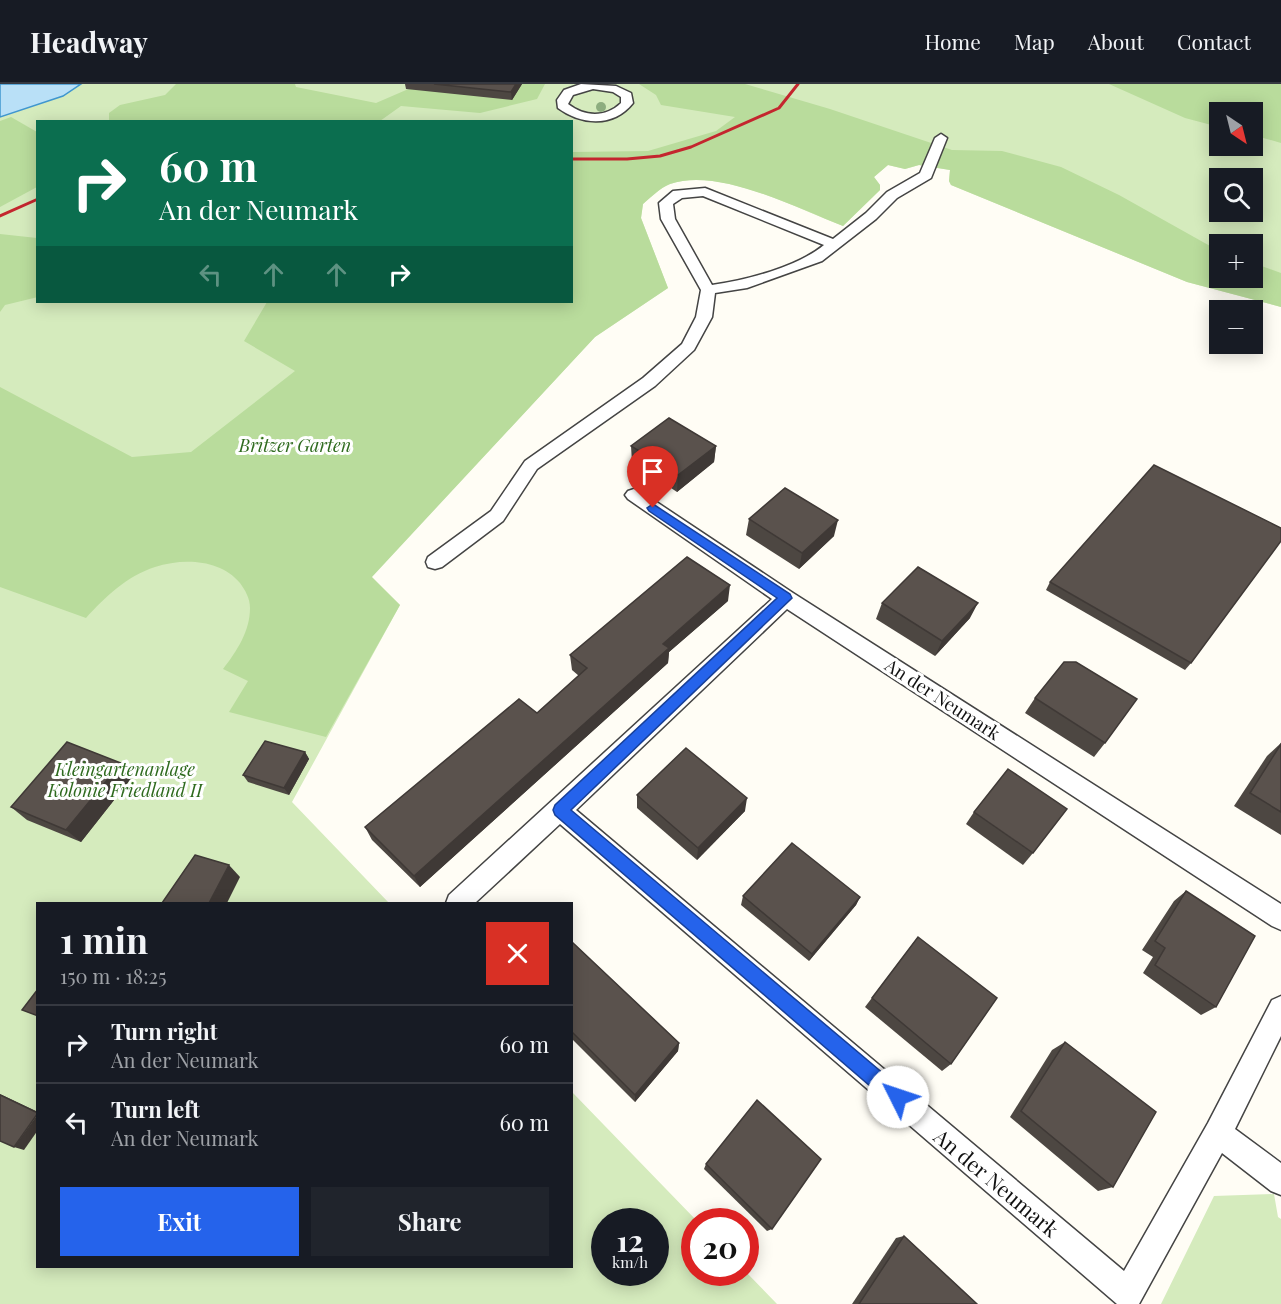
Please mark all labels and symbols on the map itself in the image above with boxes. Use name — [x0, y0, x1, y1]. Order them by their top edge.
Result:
north arrow — [1209, 102, 1263, 156]
park label: Britzer Garten — [238, 433, 351, 457]
pin — [627, 446, 678, 508]
street label: An der Neumark — [880, 652, 1005, 745]
park label: Kleingartenanlage Kolonie Friedland II — [47, 757, 204, 802]
position arrow — [866, 1065, 930, 1129]
street label: An der Neumark — [928, 1121, 1066, 1243]
speed limit sign: 20 — [681, 1208, 759, 1286]

